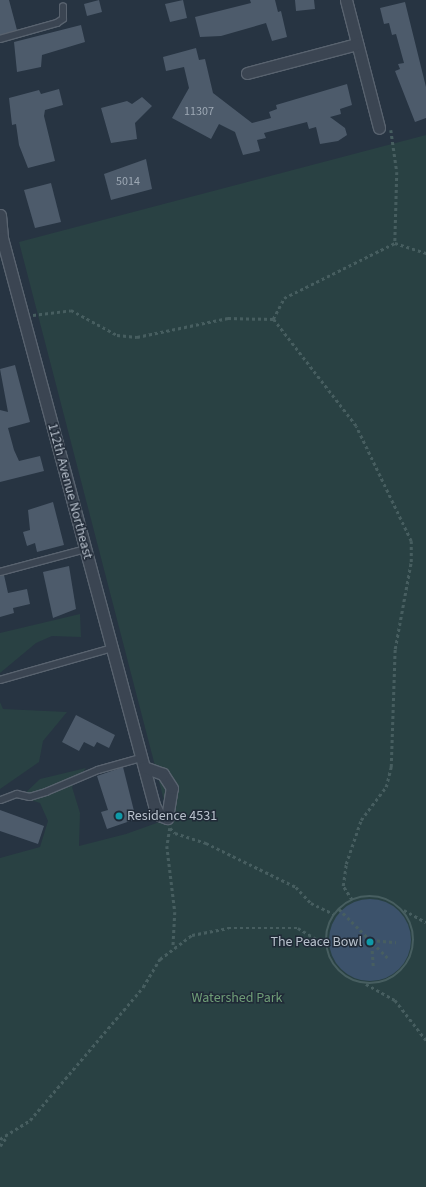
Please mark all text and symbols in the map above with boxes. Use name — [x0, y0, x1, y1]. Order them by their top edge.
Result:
house number: 11307 — [184, 105, 214, 119]
house number: 5014 — [116, 175, 140, 189]
street label: 112th Avenue Northeast — [44, 421, 96, 561]
place label: Residence 4531 — [127, 808, 217, 824]
marker: Residence 4531 — [114, 811, 124, 821]
place label: The Peace Bowl — [271, 934, 362, 950]
marker: The Peace Bowl — [365, 937, 375, 947]
park label: Watershed Park — [191, 990, 283, 1006]

